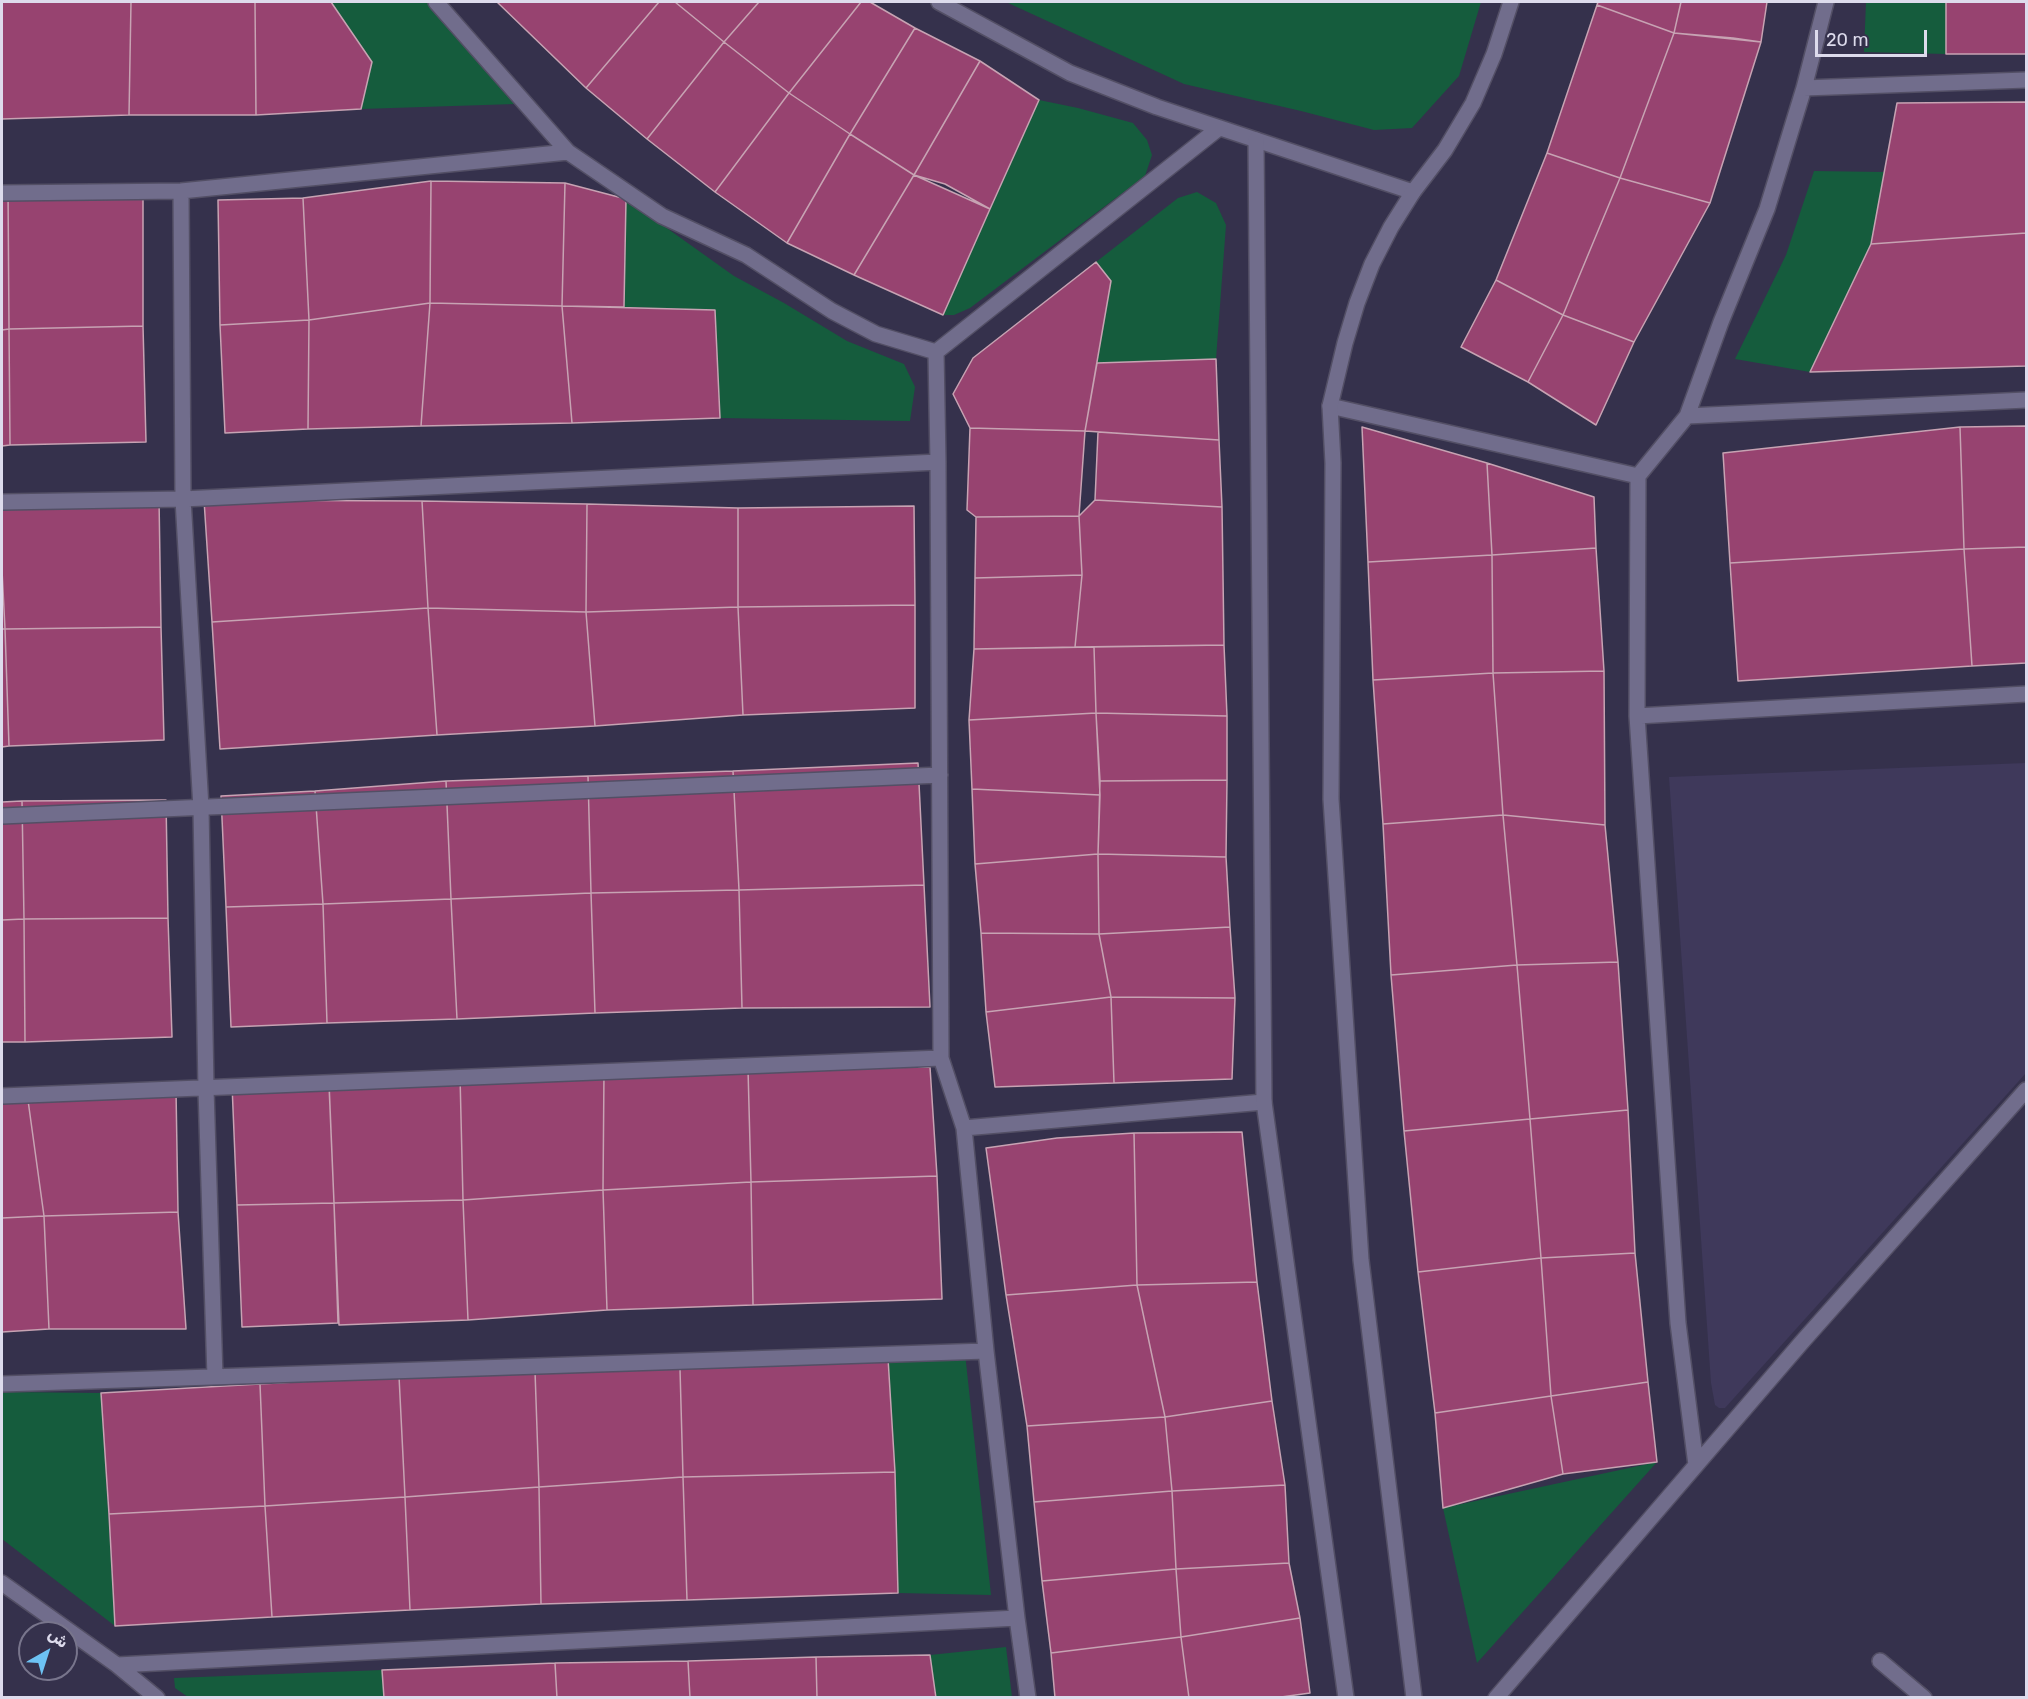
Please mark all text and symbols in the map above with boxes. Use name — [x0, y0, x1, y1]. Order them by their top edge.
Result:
scale bar — [1818, 18, 1930, 56]
text: 20 m — [1826, 29, 1868, 51]
north arrow — [18, 1621, 78, 1681]
text: ش — [45, 1624, 72, 1652]

